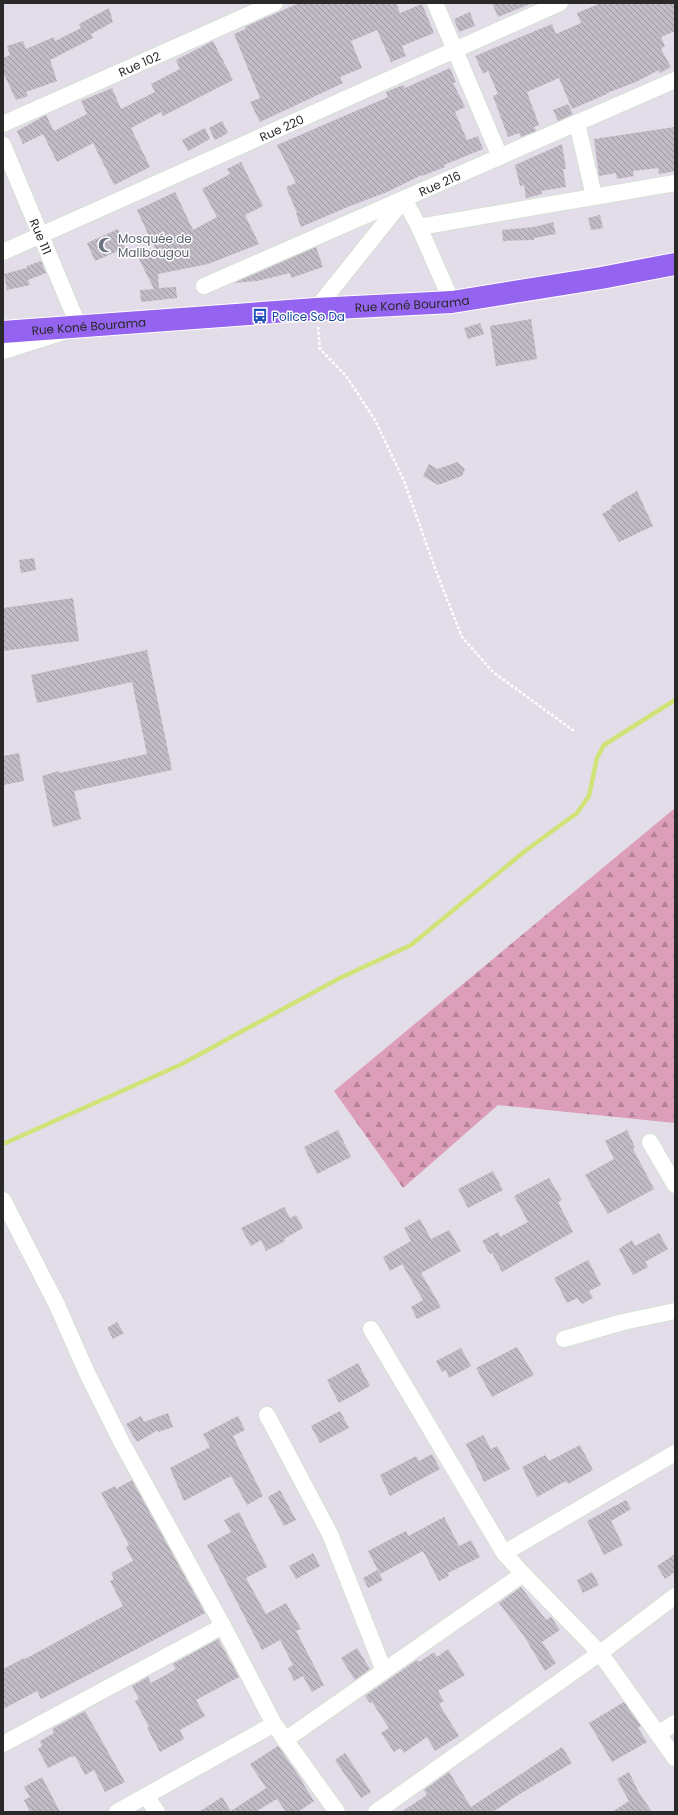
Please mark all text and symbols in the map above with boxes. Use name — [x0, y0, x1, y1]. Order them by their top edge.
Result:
street label: Rue 102 — [116, 47, 163, 80]
street label: Rue 220 — [257, 110, 306, 145]
street label: Rue 216 — [416, 166, 463, 200]
street label: Rue 111 — [26, 216, 56, 257]
place label: Mosquée de Malibougou — [118, 230, 192, 261]
mosque icon: Mosquée de Malibougou — [97, 236, 115, 254]
street label: Rue Koné Bourama — [354, 291, 470, 315]
bus stop icon: Police So Da — [251, 307, 269, 325]
place label: Police So Da — [272, 308, 345, 325]
street label: Rue Koné Bourama — [31, 313, 147, 338]

